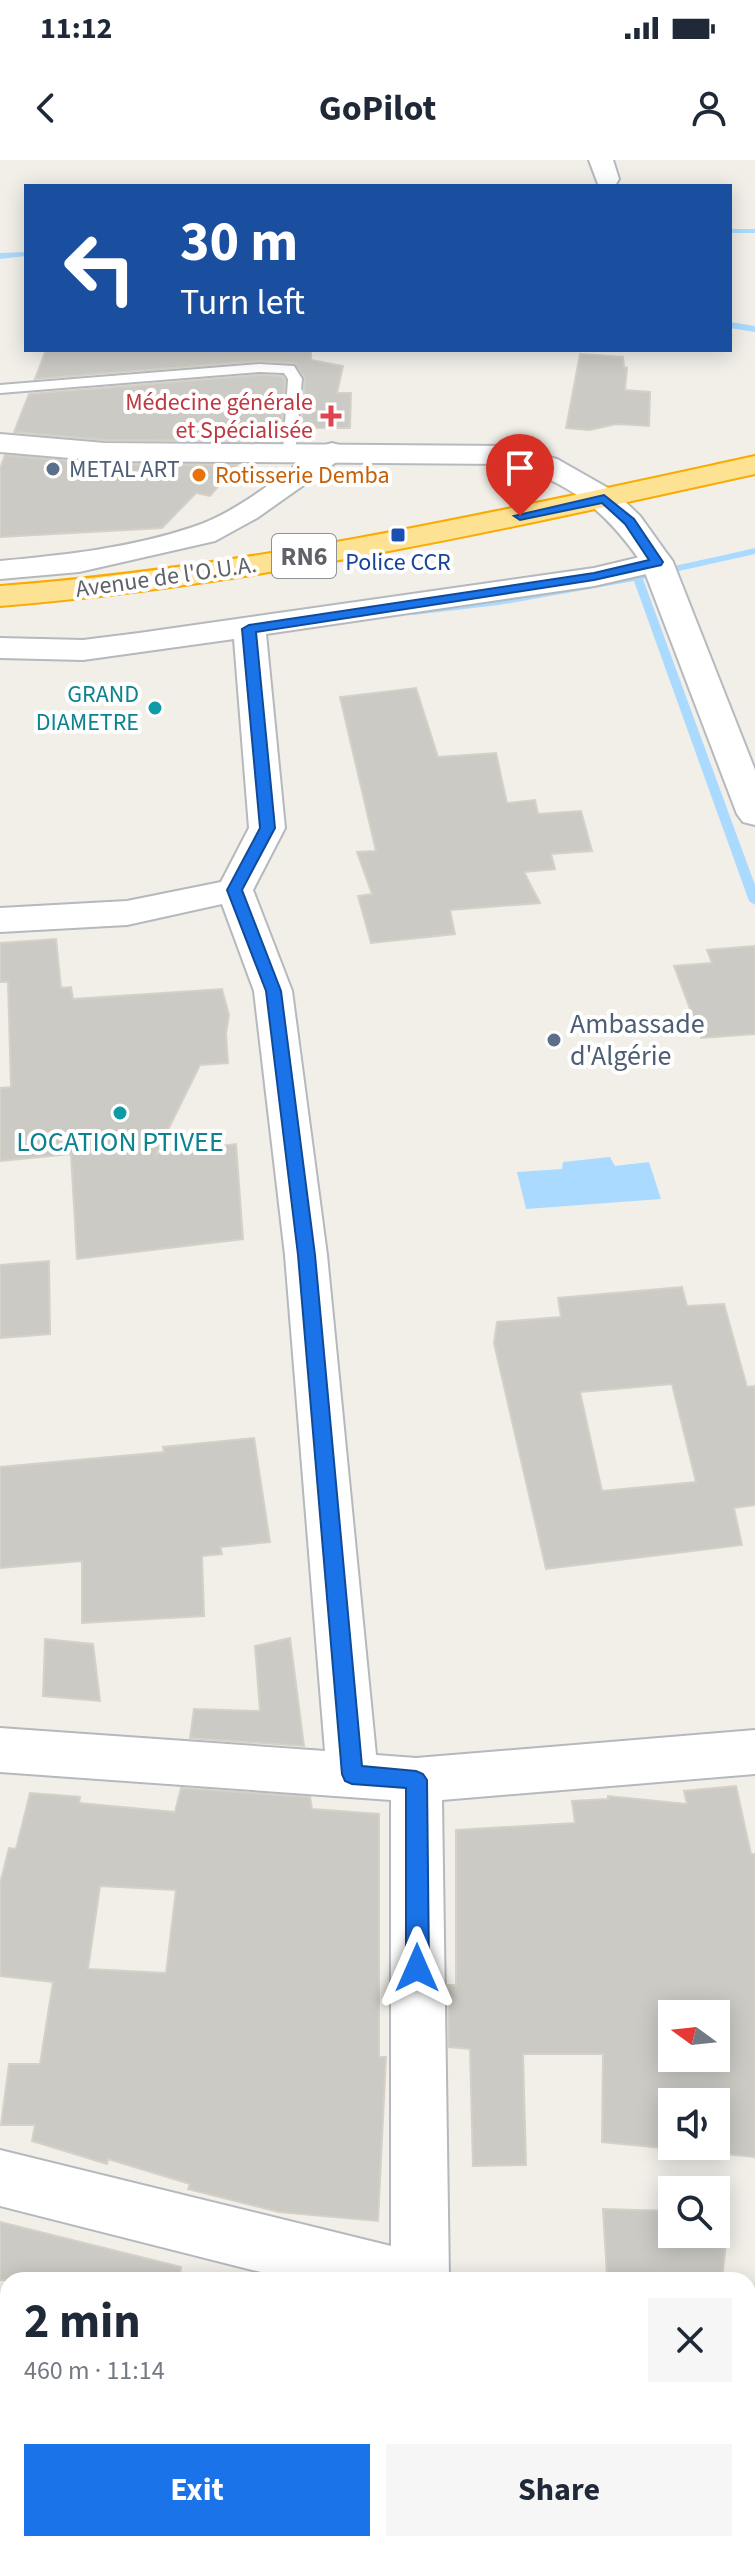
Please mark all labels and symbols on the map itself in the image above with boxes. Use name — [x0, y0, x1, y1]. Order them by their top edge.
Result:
place label: Médecine générale et Spécialisée — [125, 385, 313, 448]
marker: Médecine générale et Spécialisée — [320, 405, 342, 427]
pin — [486, 434, 554, 516]
place label: METAL ART — [69, 452, 180, 487]
place label: Rotisserie Demba — [215, 458, 390, 493]
marker: METAL ART — [44, 460, 62, 478]
marker: Rotisserie Demba — [190, 466, 208, 484]
marker: Police CCR — [389, 526, 407, 544]
road number: RN6 — [272, 534, 336, 578]
place label: Police CCR — [345, 545, 451, 580]
street label: Avenue de l'O.U.A. — [73, 547, 259, 607]
place label: GRAND DIAMETRE — [36, 677, 139, 740]
marker: GRAND DIAMETRE — [146, 699, 164, 717]
place label: Ambassade d'Algérie — [570, 1004, 705, 1076]
marker: Ambassade d'Algérie — [545, 1031, 563, 1049]
marker: LOCATION PTIVEE — [111, 1104, 129, 1122]
place label: LOCATION PTIVEE — [16, 1122, 224, 1162]
position arrow — [375, 1926, 459, 2010]
north arrow — [658, 2000, 730, 2072]

